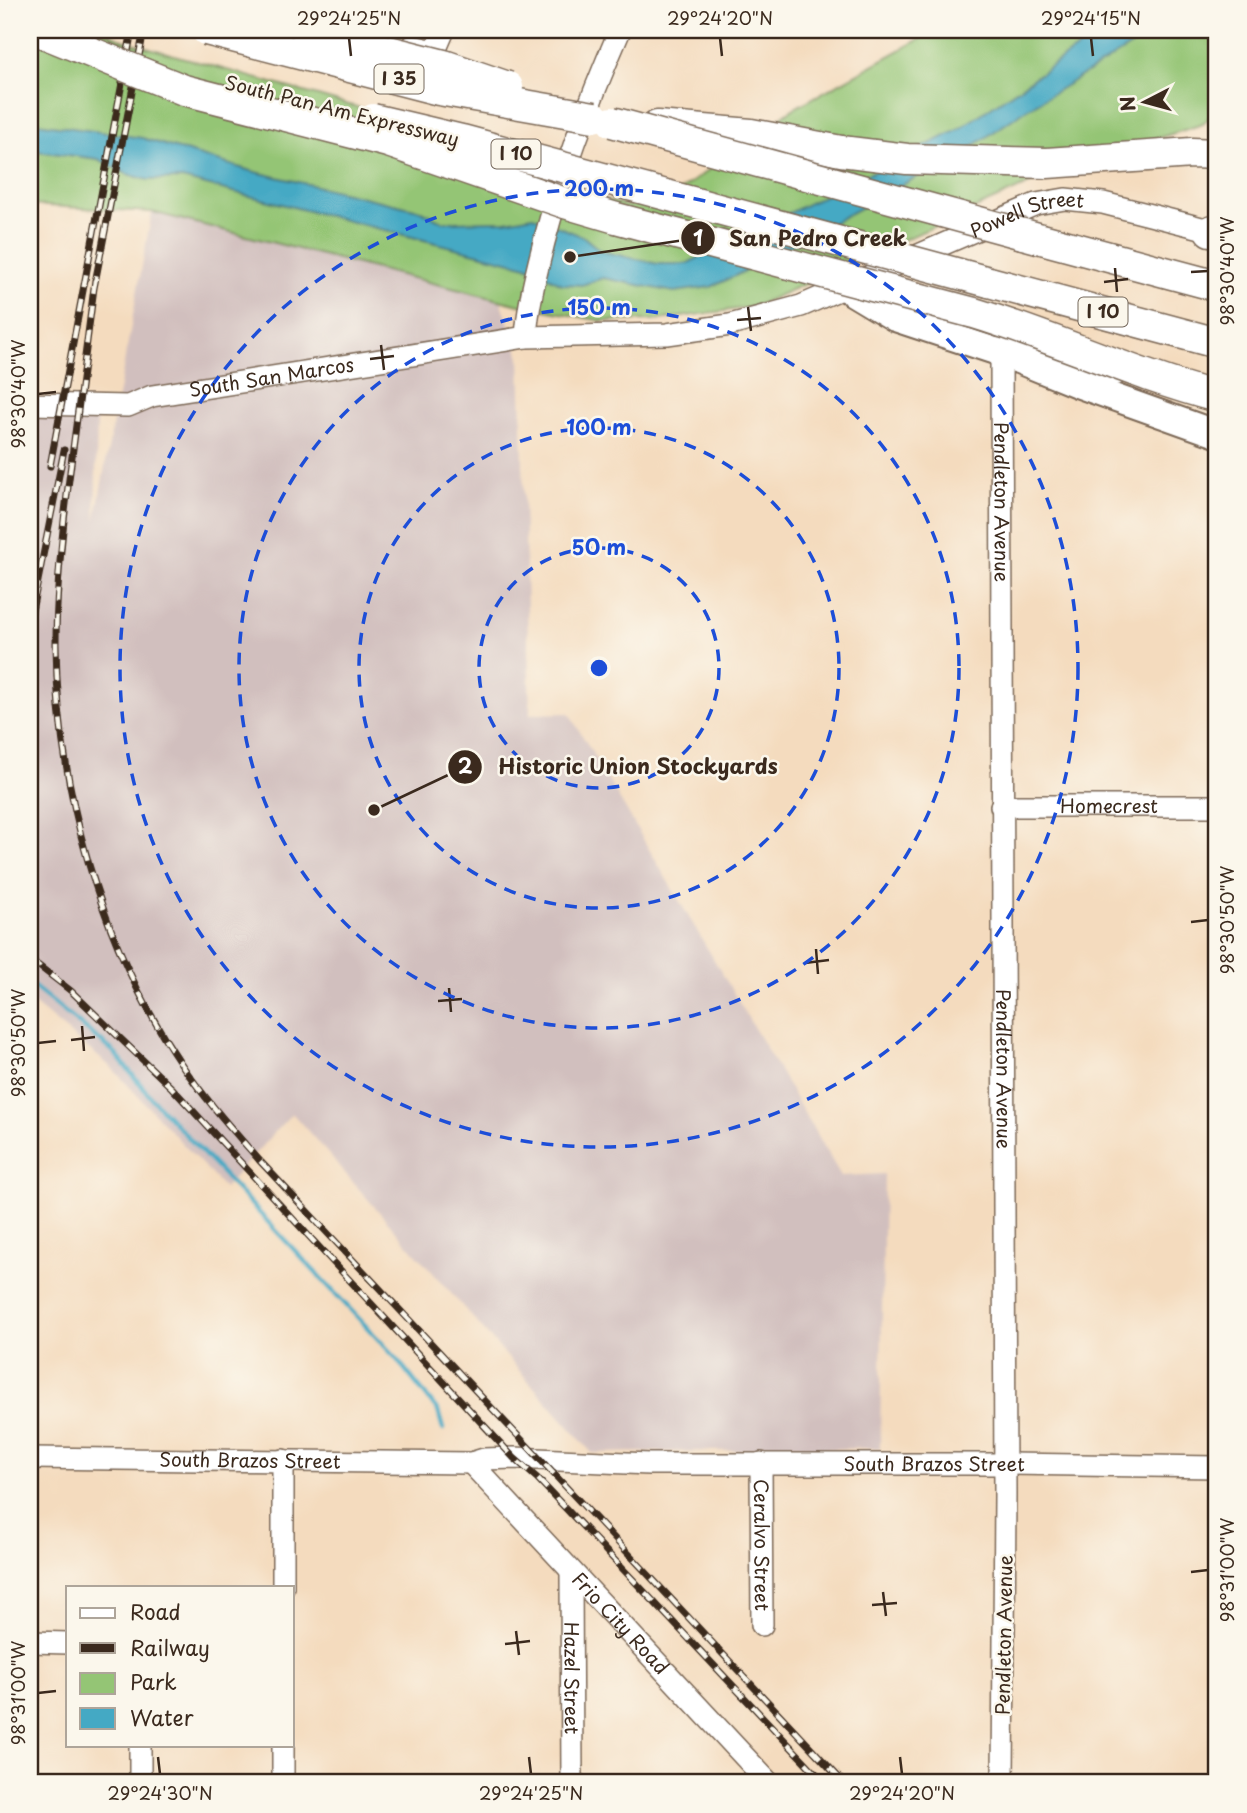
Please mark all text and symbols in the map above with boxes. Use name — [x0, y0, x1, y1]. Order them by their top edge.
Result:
text: 29°24'25"N — [297, 4, 401, 31]
text: 29°24'20"N — [667, 4, 773, 31]
text: 29°24'15"N — [1041, 4, 1141, 31]
road number: I 35 — [374, 64, 424, 94]
north arrow — [1110, 66, 1180, 136]
street label: South Pan Am Expressway — [222, 67, 462, 153]
text: N — [1112, 95, 1142, 113]
road number: I 10 — [491, 140, 540, 168]
text: 200 m — [564, 171, 634, 203]
street label: Powell Street — [965, 184, 1086, 244]
text: 98°30'40"W — [1213, 216, 1240, 325]
callout: San Pedro Creek — [680, 217, 921, 259]
text: 1 — [693, 221, 703, 253]
text: San Pedro Creek — [729, 221, 907, 253]
text: 150 m — [567, 290, 631, 322]
road number: I 10 — [1078, 298, 1128, 326]
text: 98°30'40"W — [4, 339, 31, 448]
street label: South San Marcos — [187, 349, 356, 403]
text: 100 m — [566, 410, 632, 442]
street label: Pendleton Avenue — [988, 422, 1017, 582]
text: 50 m — [572, 530, 626, 562]
centre of rings — [587, 656, 611, 680]
callout: Historic Union Stockyards — [448, 746, 792, 788]
text: 2 — [458, 749, 473, 781]
text: Historic Union Stockyards — [498, 749, 778, 781]
street label: Homecrest — [1060, 791, 1158, 819]
text: 98°30'50"W — [1213, 865, 1240, 974]
text: 98°30'50"W — [4, 988, 31, 1097]
street label: Pendleton Avenue — [990, 989, 1019, 1149]
street label: South Brazos Street — [159, 1444, 341, 1475]
street label: South Brazos Street — [844, 1449, 1025, 1477]
street label: Ceralvo Street — [748, 1479, 777, 1611]
text: 98°31'00"W — [1213, 1517, 1240, 1622]
street label: Pendleton Avenue — [988, 1555, 1018, 1715]
street label: Frio City Road — [566, 1565, 676, 1680]
legend — [66, 1586, 294, 1746]
text: Road — [130, 1595, 181, 1627]
street label: Hazel Street — [558, 1622, 587, 1735]
text: Railway — [130, 1631, 210, 1663]
text: 98°31'00"W — [4, 1640, 31, 1745]
text: Park — [130, 1665, 177, 1697]
text: Water — [130, 1701, 194, 1733]
text: 29°24'30"N — [107, 1779, 213, 1806]
text: 29°24'25"N — [479, 1779, 583, 1806]
text: 29°24'20"N — [849, 1779, 955, 1806]

